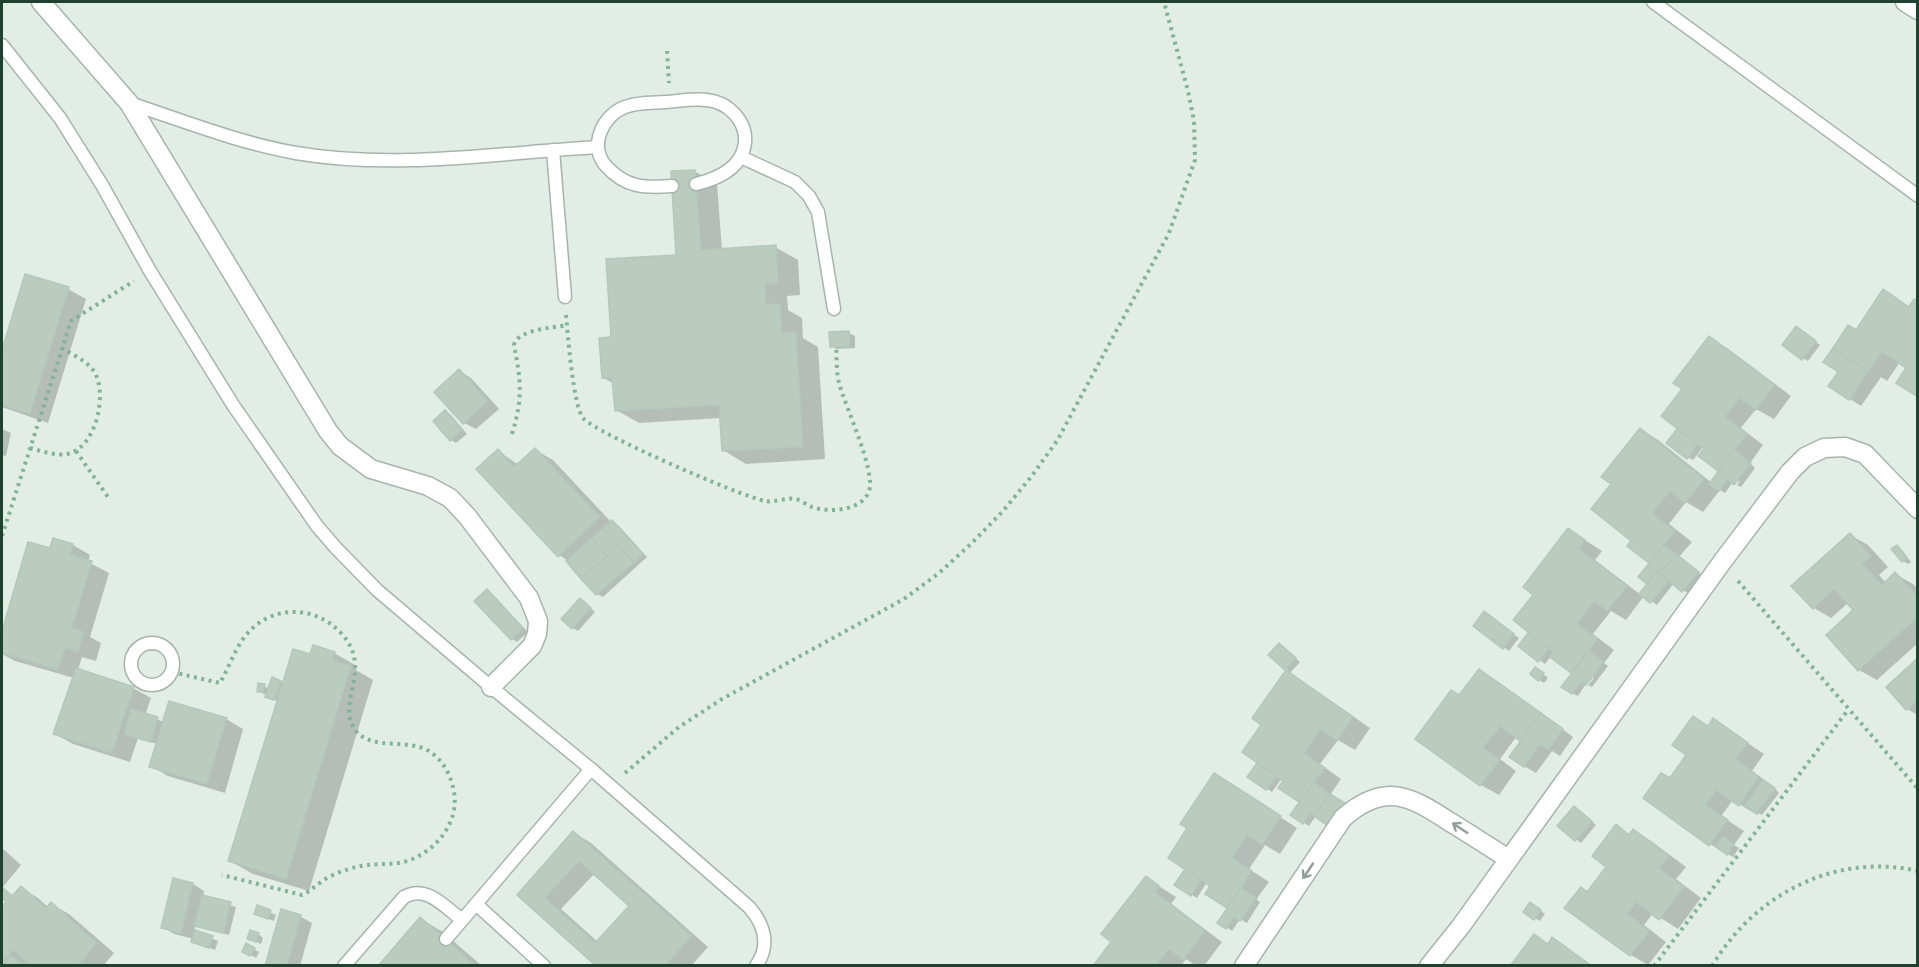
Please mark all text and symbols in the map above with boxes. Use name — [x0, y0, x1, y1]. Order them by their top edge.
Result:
one-way arrow — [1452, 821, 1469, 833]
one-way arrow — [1302, 862, 1314, 878]

